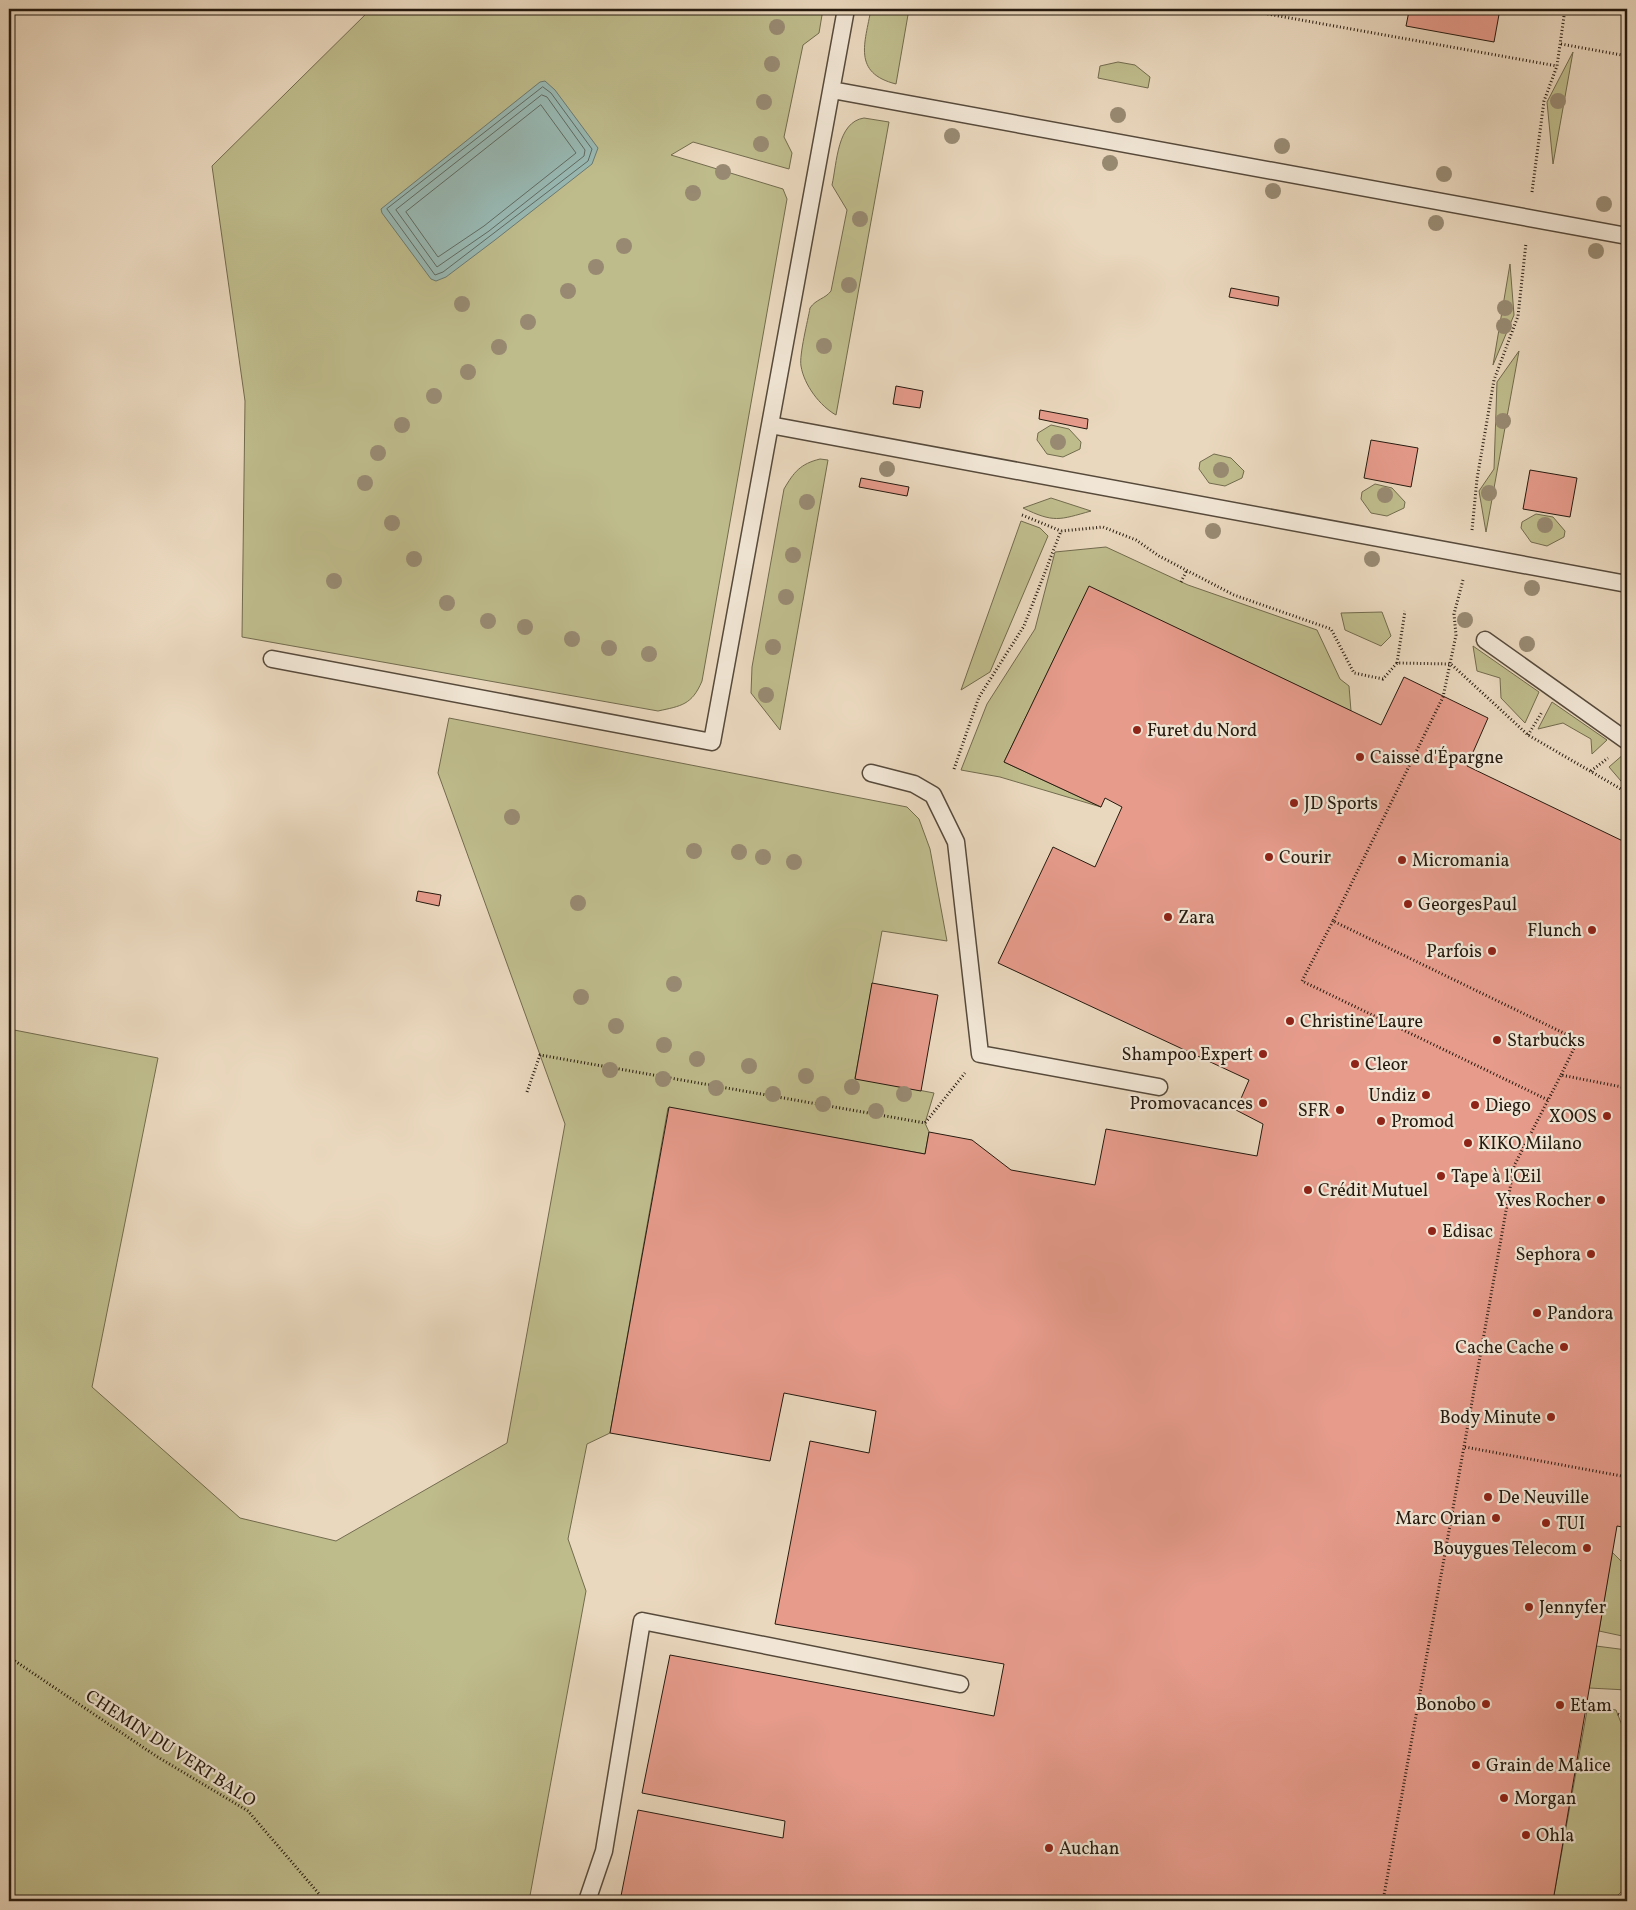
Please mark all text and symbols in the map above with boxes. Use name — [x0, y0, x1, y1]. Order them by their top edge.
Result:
place label: Furet du Nord — [1147, 719, 1257, 744]
marker: Furet du Nord — [1131, 724, 1143, 736]
place label: Caisse d'Épargne — [1370, 746, 1503, 771]
marker: Caisse d'Épargne — [1354, 751, 1366, 763]
place label: JD Sports — [1304, 792, 1378, 817]
marker: JD Sports — [1288, 797, 1300, 809]
place label: Courir — [1279, 846, 1331, 871]
place label: Micromania — [1412, 849, 1509, 874]
marker: Courir — [1263, 851, 1275, 863]
marker: Micromania — [1396, 854, 1408, 866]
place label: GeorgesPaul — [1418, 893, 1517, 918]
marker: GeorgesPaul — [1402, 898, 1414, 910]
place label: Zara — [1178, 906, 1215, 931]
marker: Zara — [1162, 911, 1174, 923]
place label: Flunch — [1527, 919, 1582, 944]
marker: Flunch — [1586, 924, 1598, 936]
place label: Parfois — [1426, 940, 1482, 965]
marker: Parfois — [1486, 945, 1498, 957]
place label: Christine Laure — [1300, 1010, 1423, 1035]
marker: Christine Laure — [1284, 1015, 1296, 1027]
place label: Starbucks — [1507, 1029, 1585, 1054]
marker: Starbucks — [1491, 1034, 1503, 1046]
place label: Shampoo Expert — [1121, 1043, 1253, 1068]
marker: Shampoo Expert — [1257, 1048, 1269, 1060]
place label: Cleor — [1365, 1053, 1408, 1078]
marker: Cleor — [1349, 1058, 1361, 1070]
place label: Undiz — [1369, 1084, 1416, 1109]
marker: Undiz — [1420, 1089, 1432, 1101]
place label: Promovacances — [1130, 1092, 1253, 1117]
place label: Diego — [1485, 1094, 1531, 1119]
marker: Promovacances — [1257, 1097, 1269, 1109]
place label: SFR — [1298, 1099, 1330, 1124]
marker: Diego — [1469, 1099, 1481, 1111]
marker: SFR — [1334, 1104, 1346, 1116]
place label: XOOS — [1549, 1105, 1597, 1130]
place label: Promod — [1391, 1110, 1454, 1135]
marker: XOOS — [1601, 1110, 1613, 1122]
marker: Promod — [1375, 1115, 1387, 1127]
place label: KIKO Milano — [1478, 1132, 1582, 1157]
marker: KIKO Milano — [1462, 1137, 1474, 1149]
place label: Tape à l'Œil — [1451, 1165, 1541, 1190]
marker: Tape à l'Œil — [1435, 1170, 1447, 1182]
place label: Crédit Mutuel — [1318, 1179, 1428, 1204]
marker: Crédit Mutuel — [1302, 1184, 1314, 1196]
place label: Yves Rocher — [1496, 1189, 1591, 1214]
marker: Yves Rocher — [1595, 1194, 1607, 1206]
place label: Edisac — [1442, 1220, 1493, 1245]
marker: Edisac — [1426, 1225, 1438, 1237]
place label: Sephora — [1516, 1243, 1581, 1268]
marker: Sephora — [1585, 1248, 1597, 1260]
place label: Pandora — [1547, 1302, 1613, 1327]
marker: Pandora — [1531, 1307, 1543, 1319]
place label: Cache Cache — [1455, 1336, 1554, 1361]
marker: Cache Cache — [1558, 1341, 1570, 1353]
place label: Body Minute — [1440, 1406, 1541, 1431]
marker: Body Minute — [1545, 1411, 1557, 1423]
place label: De Neuville — [1498, 1486, 1589, 1511]
marker: De Neuville — [1482, 1491, 1494, 1503]
place label: Marc Orian — [1395, 1507, 1486, 1532]
marker: Marc Orian — [1490, 1512, 1502, 1524]
place label: TUI — [1556, 1512, 1585, 1537]
marker: TUI — [1540, 1517, 1552, 1529]
place label: Bouygues Telecom — [1433, 1537, 1577, 1562]
marker: Bouygues Telecom — [1581, 1542, 1593, 1554]
place label: Jennyfer — [1539, 1596, 1607, 1621]
marker: Jennyfer — [1523, 1601, 1535, 1613]
street label: CHEMIN DU VERT BALO — [80, 1685, 260, 1814]
place label: Bonobo — [1416, 1693, 1476, 1718]
place label: Etam — [1570, 1694, 1612, 1719]
marker: Bonobo — [1480, 1698, 1492, 1710]
marker: Etam — [1554, 1699, 1566, 1711]
place label: Grain de Malice — [1486, 1754, 1611, 1779]
marker: Grain de Malice — [1470, 1759, 1482, 1771]
place label: Morgan — [1514, 1787, 1577, 1812]
marker: Morgan — [1498, 1792, 1510, 1804]
place label: Ohla — [1536, 1824, 1574, 1849]
marker: Ohla — [1520, 1829, 1532, 1841]
place label: Auchan — [1059, 1837, 1120, 1862]
marker: Auchan — [1043, 1842, 1055, 1854]

